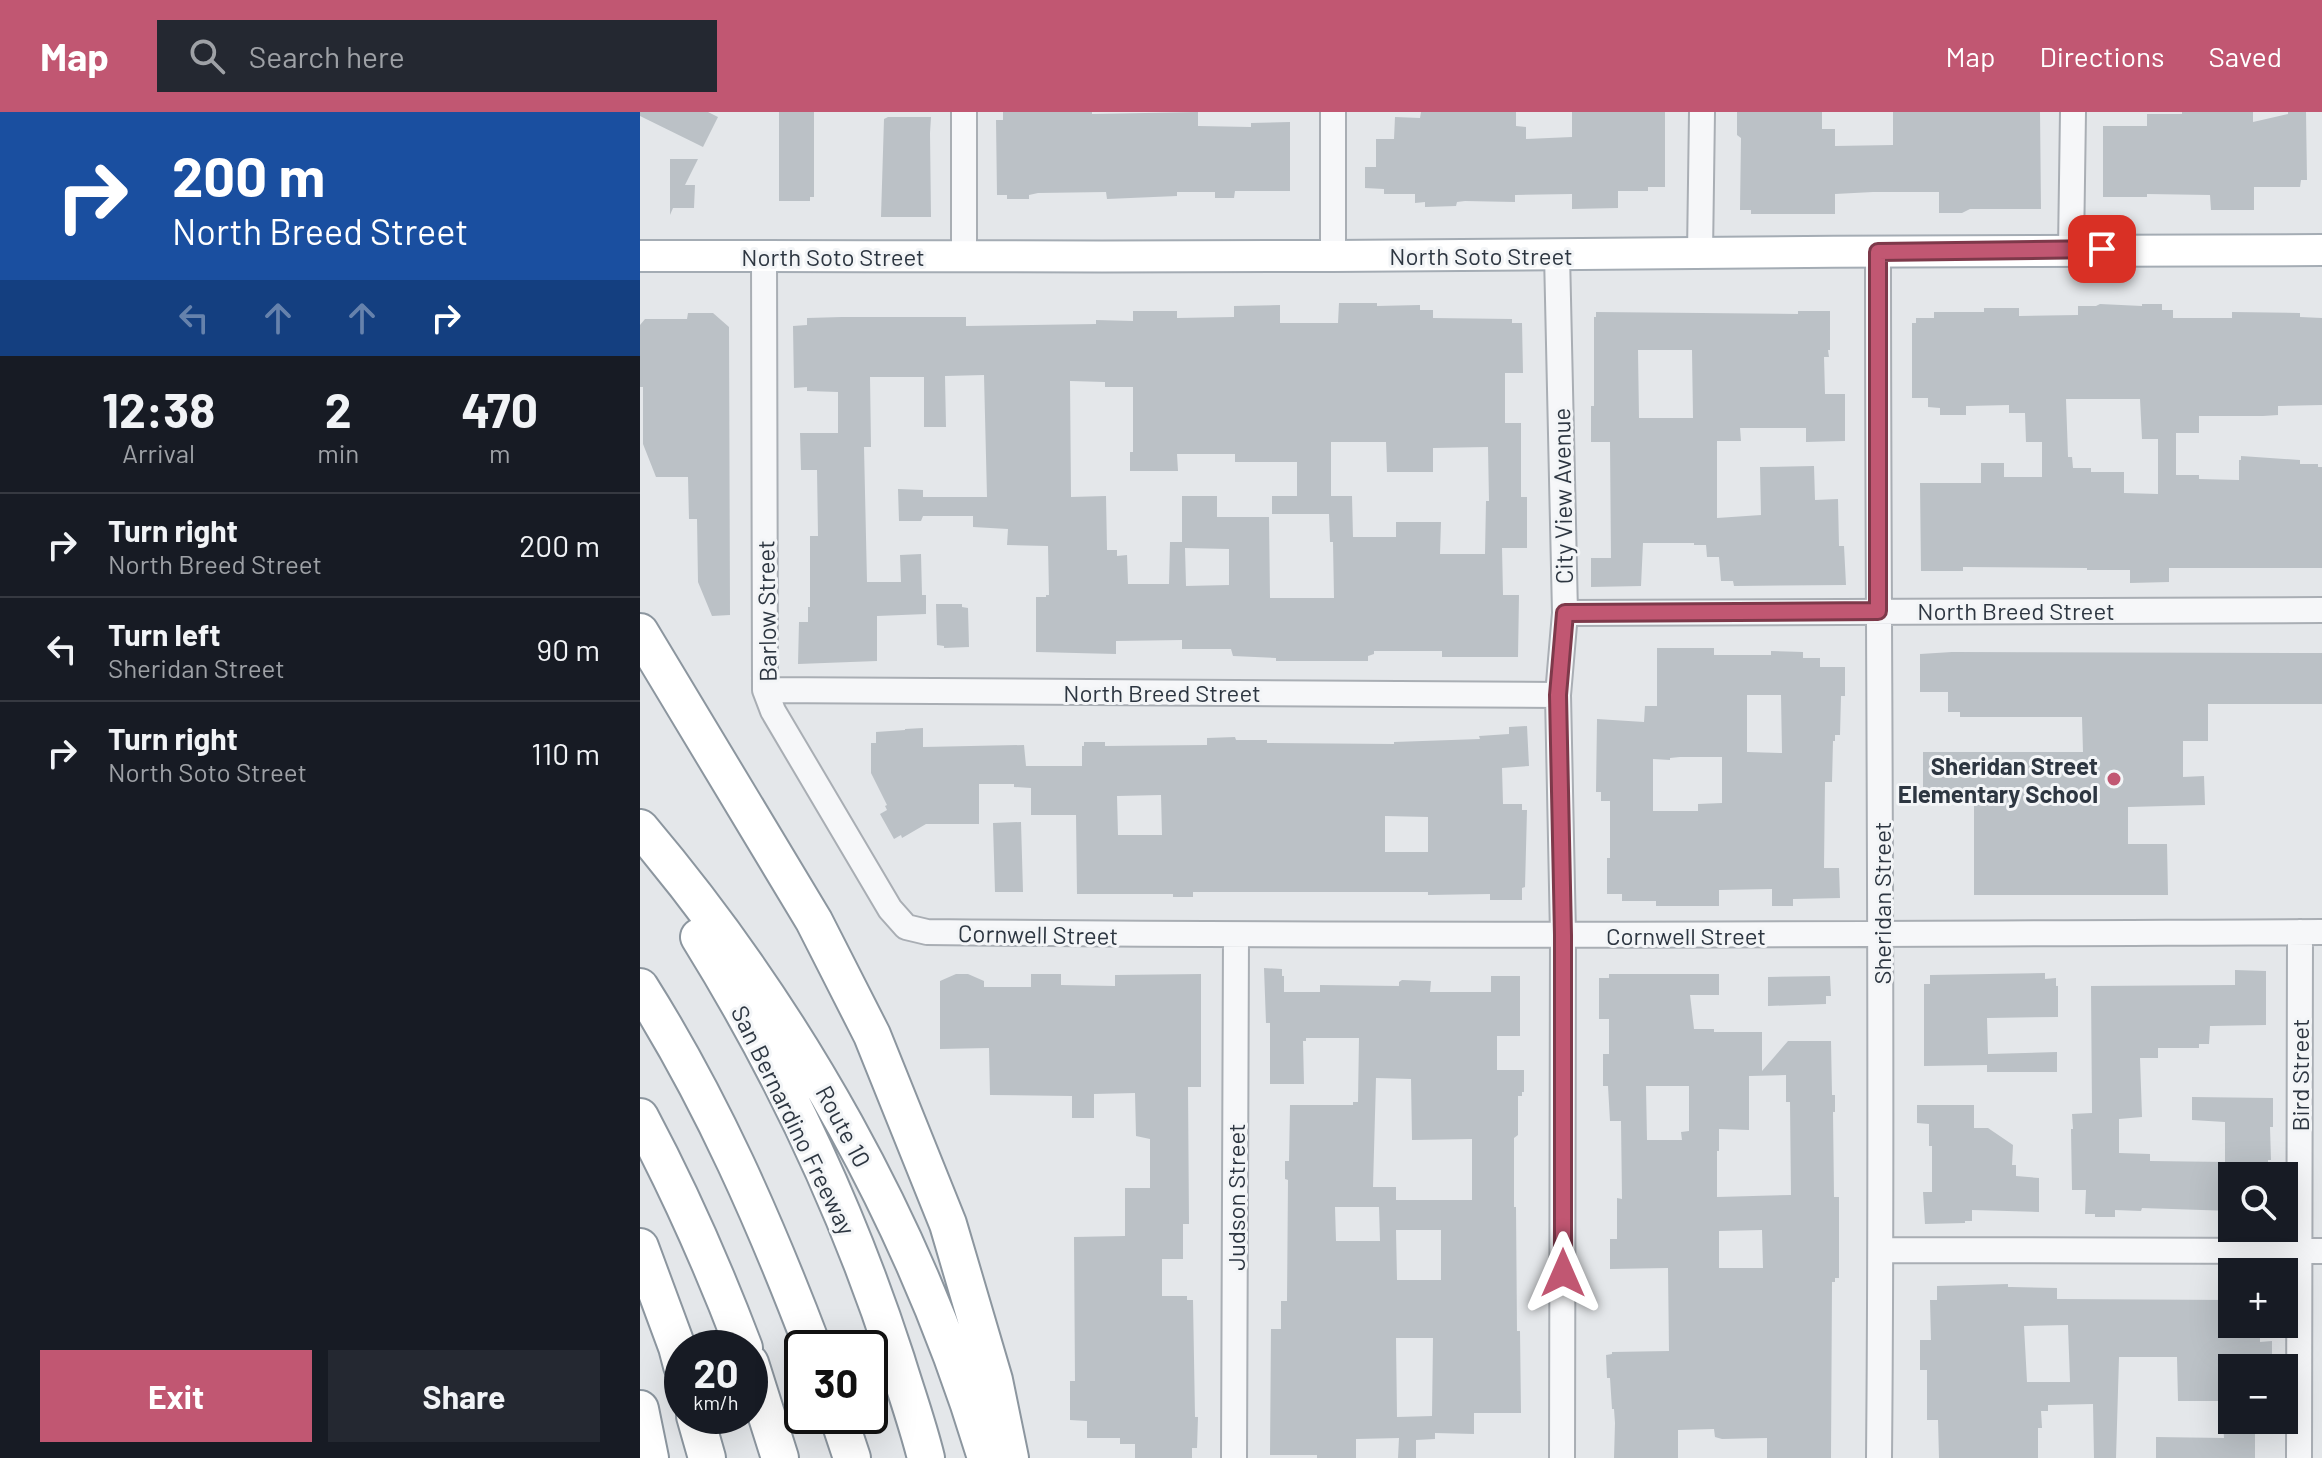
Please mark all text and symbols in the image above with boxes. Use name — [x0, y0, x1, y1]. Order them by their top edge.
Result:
search box — [157, 20, 717, 92]
text: Map — [40, 33, 109, 79]
icon: search — [185, 34, 229, 78]
text: Search here — [249, 38, 405, 74]
text: Map — [1946, 39, 1995, 73]
text: Directions — [2039, 39, 2165, 73]
text: Saved — [2209, 39, 2282, 73]
text: 200 m — [172, 141, 325, 208]
icon: right — [40, 144, 144, 248]
text: North Breed Street — [172, 209, 468, 252]
pin — [2068, 215, 2136, 283]
icon: arrive — [2080, 227, 2124, 271]
street label: North Soto Street — [1389, 241, 1573, 270]
street label: North Soto Street — [741, 242, 925, 271]
icon: left — [172, 296, 216, 340]
icon: ahead — [256, 296, 300, 340]
icon: ahead — [340, 296, 384, 340]
icon: right — [424, 296, 468, 340]
text: 12:38 — [102, 380, 215, 438]
text: 2 — [325, 380, 352, 438]
text: 470 — [461, 380, 538, 438]
street label: City View Avenue — [1546, 408, 1578, 584]
text: Arrival — [122, 437, 195, 468]
text: min — [317, 437, 359, 468]
text: m — [489, 437, 510, 468]
text: Turn right — [108, 512, 238, 548]
icon: right — [40, 523, 84, 567]
text: 200 m — [519, 527, 600, 563]
street label: Barlow Street — [750, 540, 782, 682]
text: North Breed Street — [108, 548, 322, 579]
street label: North Breed Street — [1917, 596, 2115, 625]
text: Turn left — [108, 616, 221, 652]
icon: left — [40, 627, 84, 671]
text: 90 m — [537, 631, 600, 667]
text: Sheridan Street — [108, 652, 285, 683]
street label: North Breed Street — [1063, 678, 1261, 707]
text: Turn right — [108, 720, 238, 756]
icon: right — [40, 731, 84, 775]
text: 110 m — [531, 735, 600, 771]
place label: Sheridan Street Elementary School — [1898, 751, 2098, 808]
text: North Soto Street — [108, 756, 307, 787]
marker: Sheridan Street Elementary School — [2105, 770, 2123, 788]
street label: Sheridan Street — [1867, 821, 1896, 985]
street label: Cornwell Street — [958, 918, 1118, 950]
street label: Cornwell Street — [1606, 921, 1766, 950]
street label: San Bernardino Freeway — [726, 1001, 862, 1239]
street label: Bird Street — [2285, 1018, 2314, 1132]
street label: Route 10 — [810, 1080, 878, 1172]
street label: Judson Street — [1221, 1123, 1250, 1271]
map controls — [2218, 1162, 2298, 1434]
button: search — [2218, 1162, 2298, 1242]
position arrow — [1521, 1231, 1605, 1315]
button: + — [2218, 1258, 2298, 1338]
speed limit sign: 30 — [784, 1330, 888, 1434]
text: 20 — [693, 1348, 739, 1396]
button: Exit — [40, 1350, 312, 1442]
button: Share — [328, 1350, 600, 1442]
button: − — [2218, 1354, 2298, 1434]
text: km/h — [693, 1390, 739, 1414]

